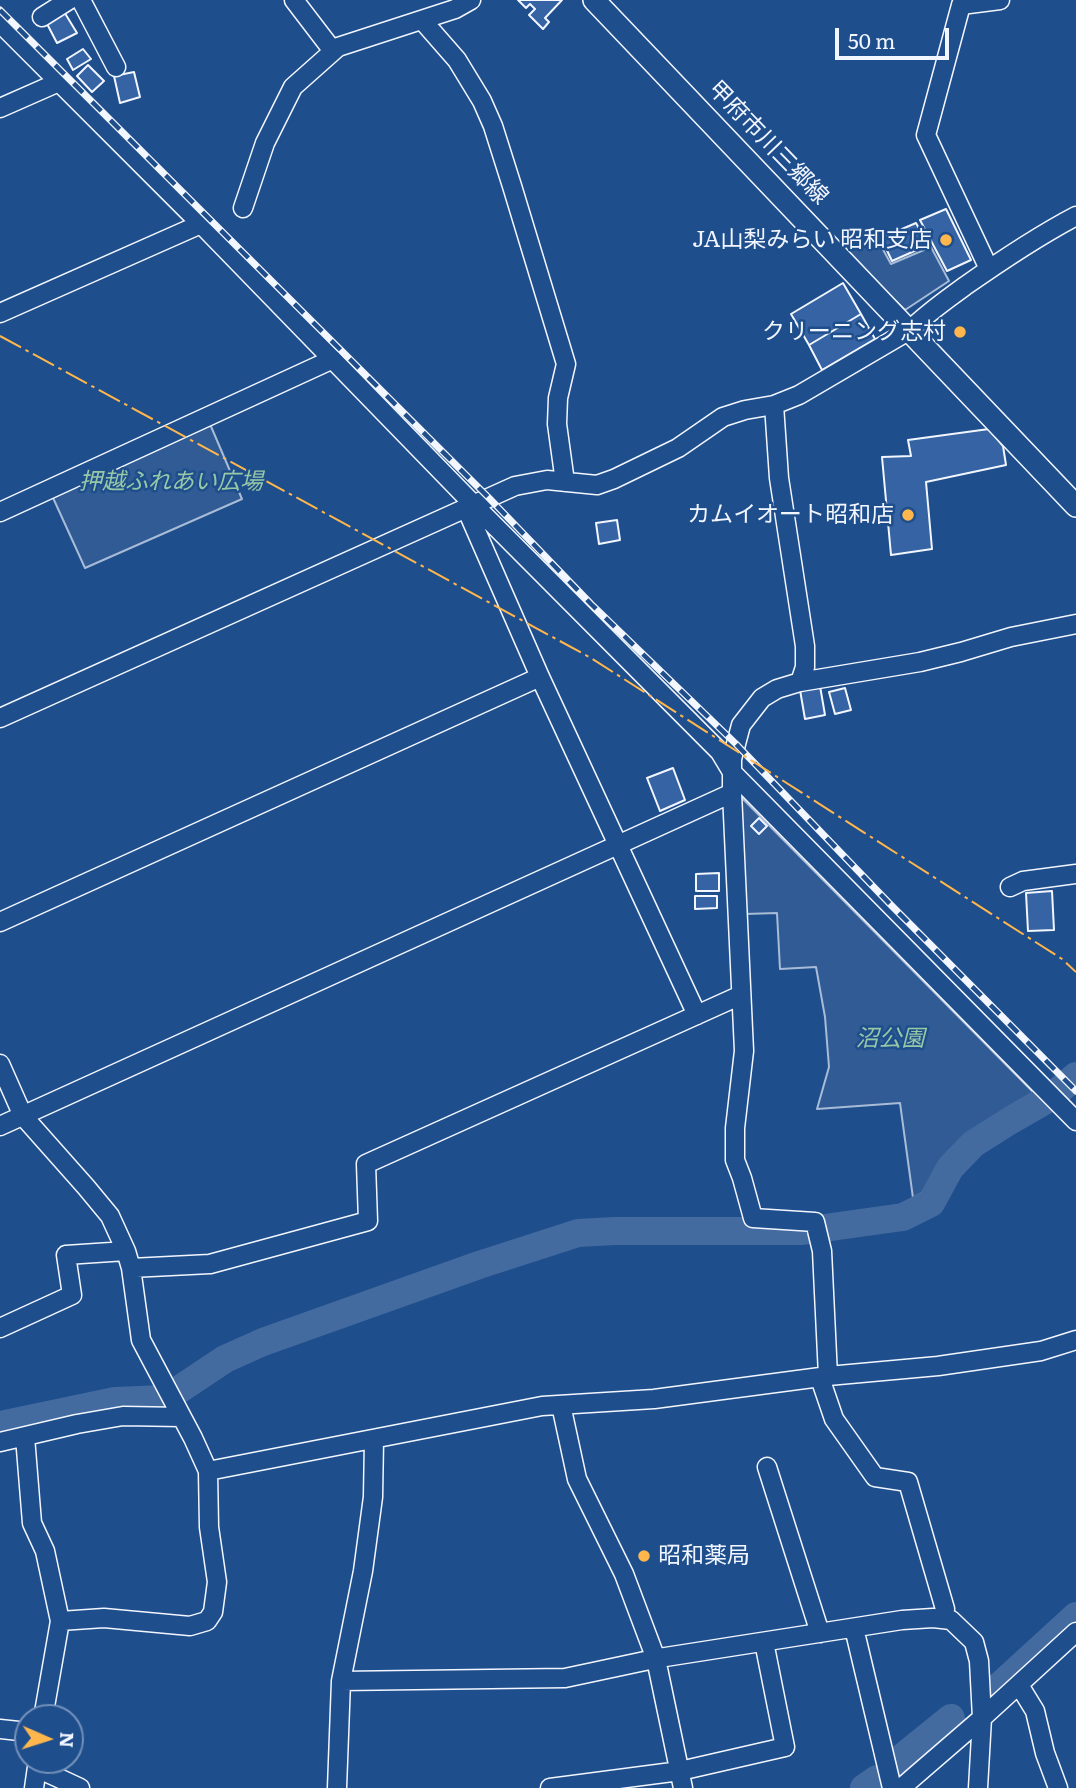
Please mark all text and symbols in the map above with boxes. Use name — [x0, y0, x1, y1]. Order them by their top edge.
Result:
scale bar — [838, 14, 952, 58]
text: 50 m — [848, 24, 895, 55]
street label: 甲府市川三郷線 — [702, 76, 834, 210]
place label: JA山梨みらい 昭和支店 — [692, 226, 932, 254]
marker: JA山梨みらい 昭和支店 — [938, 232, 954, 248]
place label: クリーニング志村 — [762, 318, 946, 346]
marker: クリーニング志村 — [952, 324, 968, 340]
park label: 押越ふれあい広場 — [79, 468, 263, 496]
place label: カムイオート昭和店 — [687, 501, 894, 529]
marker: カムイオート昭和店 — [900, 507, 916, 523]
park label: 沼公園 — [856, 1025, 924, 1053]
place label: 昭和薬局 — [658, 1542, 750, 1570]
marker: 昭和薬局 — [636, 1548, 652, 1564]
north arrow — [14, 1704, 84, 1774]
text: N — [54, 1731, 82, 1749]

